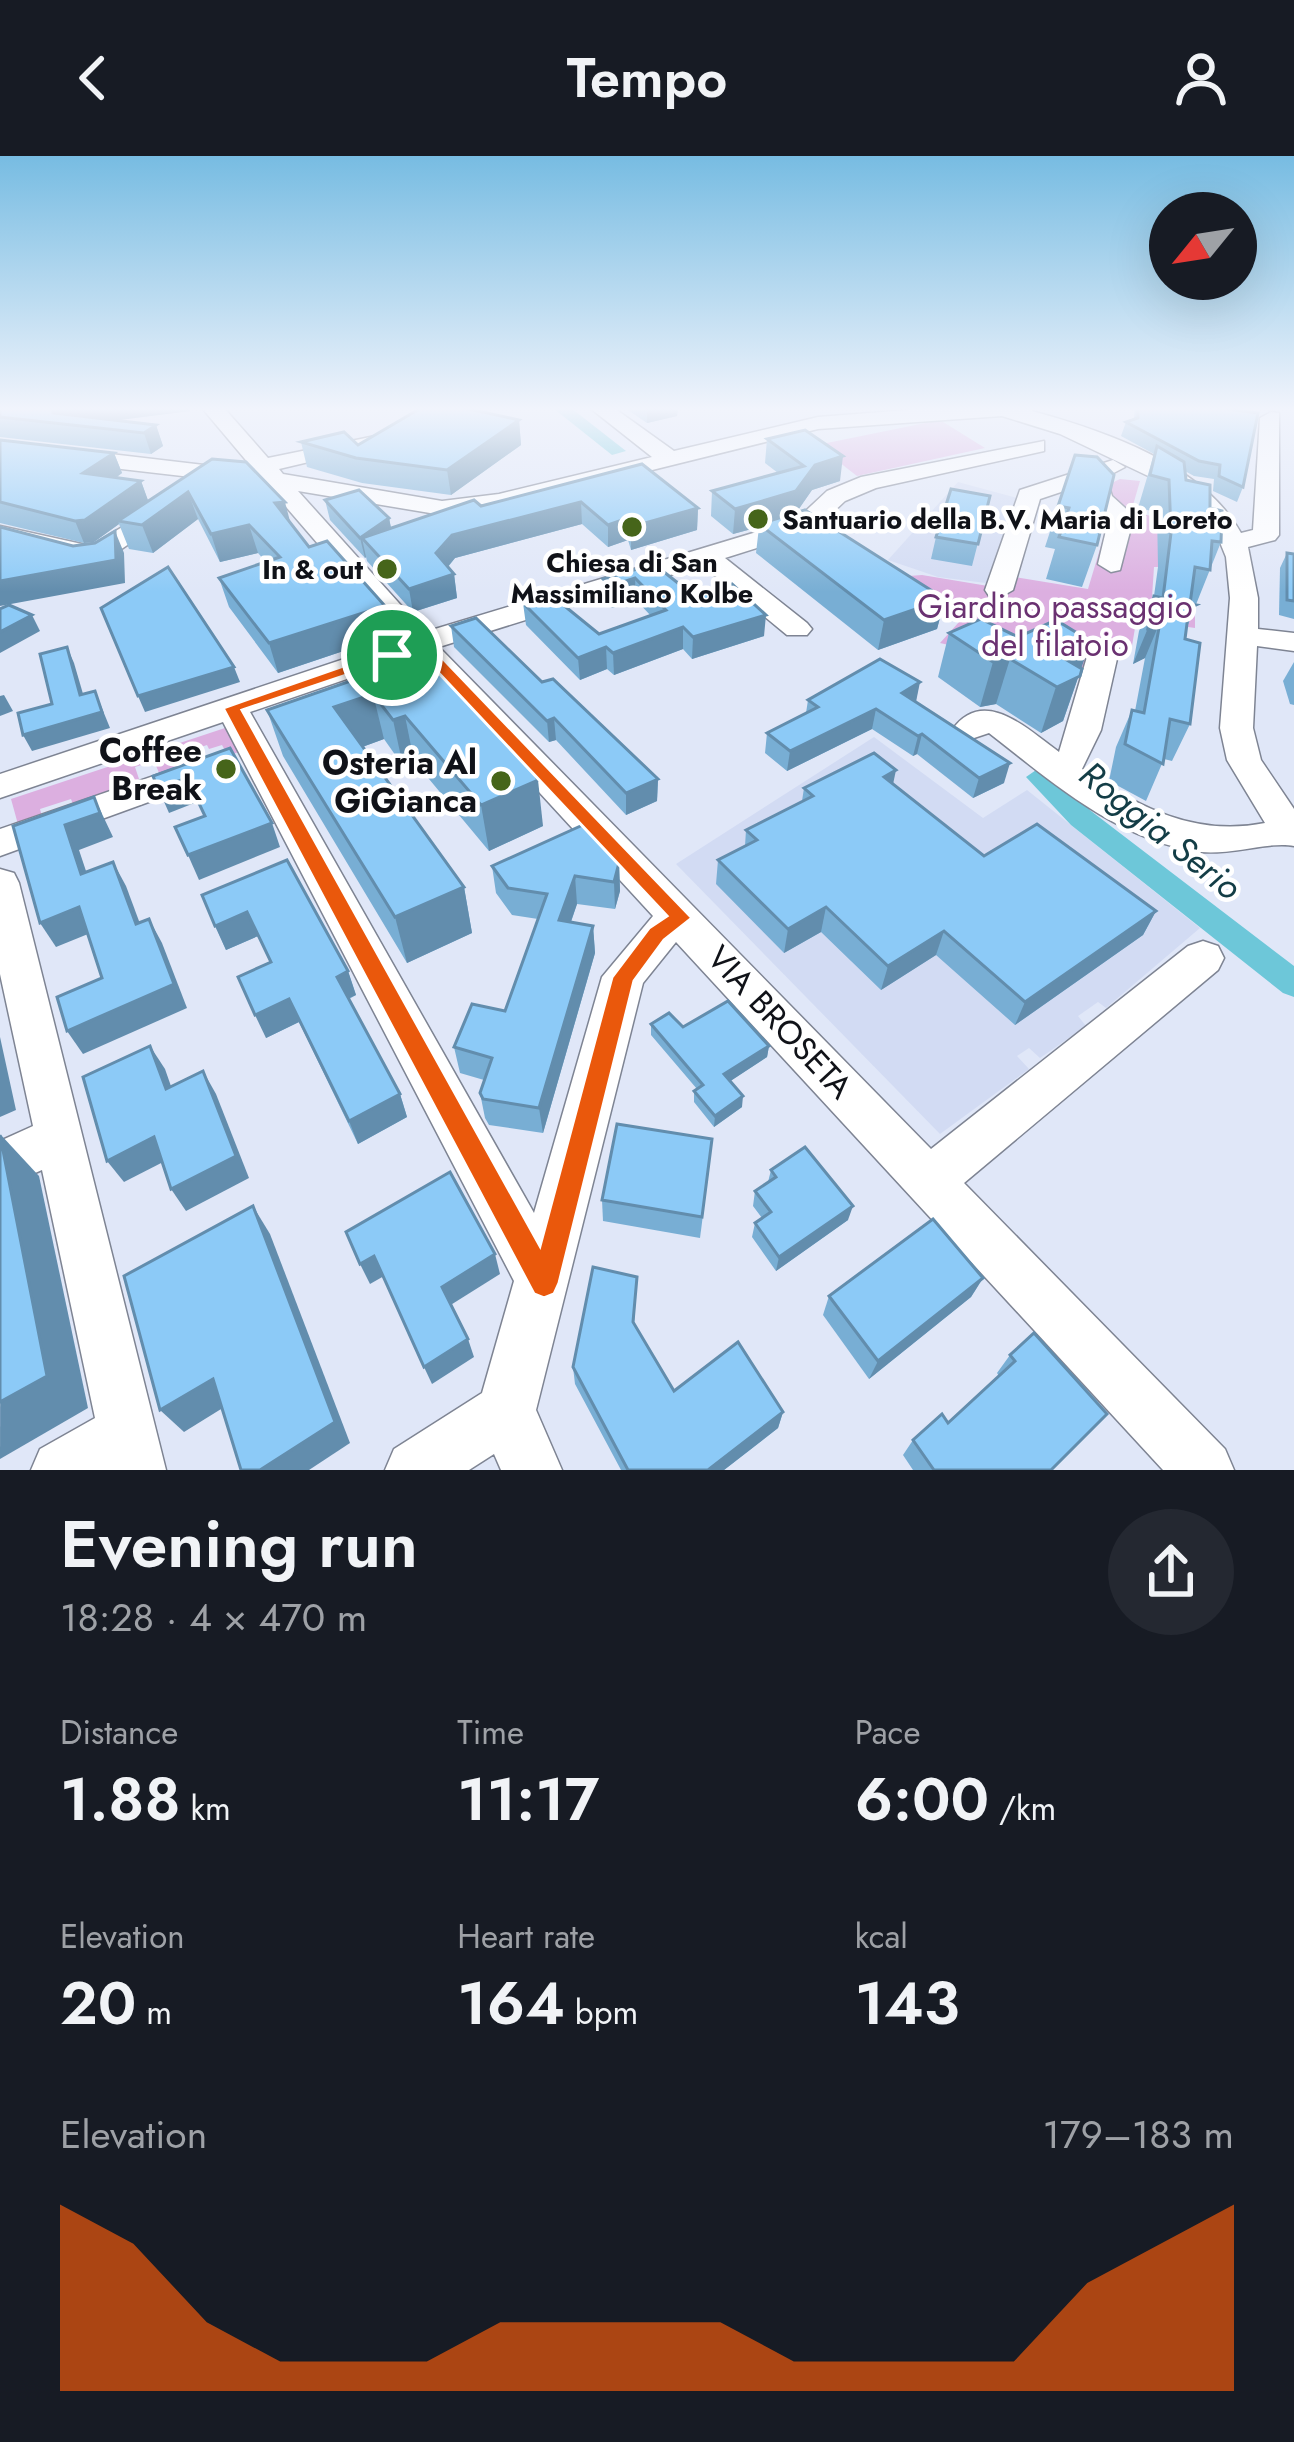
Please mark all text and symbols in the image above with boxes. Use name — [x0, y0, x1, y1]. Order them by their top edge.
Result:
text: Tempo — [567, 39, 727, 117]
icon: back — [60, 45, 126, 111]
icon: person — [1168, 45, 1234, 111]
north arrow — [1149, 192, 1257, 300]
map controls — [1149, 192, 1257, 300]
place label: Santuario della B.V. Maria di Loreto — [782, 500, 1233, 539]
marker: Santuario della B.V. Maria di Loreto — [745, 506, 771, 532]
marker: Chiesa di San Massimiliano Kolbe — [619, 514, 645, 540]
place label: Chiesa di San Massimiliano Kolbe — [511, 543, 753, 613]
place label: In & out — [262, 550, 363, 589]
marker: In & out — [374, 556, 400, 582]
park label: Giardino passaggio del filatoio — [917, 583, 1193, 668]
pin — [341, 604, 443, 706]
icon: arrive — [359, 622, 425, 688]
place label: Coffee Break — [99, 727, 202, 812]
place label: Osteria Al GiGianca — [322, 739, 477, 824]
water label: Roggia Serio — [1069, 748, 1253, 912]
marker: Coffee Break — [213, 756, 239, 782]
marker: Osteria Al GiGianca — [488, 768, 514, 794]
street label: VIA BROSETA — [696, 935, 864, 1109]
text: Evening run — [60, 1496, 418, 1592]
button: share — [1108, 1509, 1234, 1635]
text: 18:28 · 4 × 470 m — [60, 1589, 367, 1646]
text: Distance — [60, 1709, 178, 1756]
text: Time — [457, 1709, 524, 1756]
text: Pace — [855, 1709, 920, 1756]
text: 1.88 — [60, 1756, 181, 1843]
text: 11:17 — [457, 1756, 599, 1843]
text: 6:00 — [855, 1756, 989, 1843]
text: km — [181, 1785, 231, 1832]
text: /km — [989, 1785, 1056, 1832]
text: Elevation — [60, 1913, 184, 1960]
text: Heart rate — [457, 1913, 595, 1960]
text: kcal — [855, 1913, 908, 1960]
text: 20 — [60, 1960, 136, 2047]
text: 164 — [457, 1960, 565, 2047]
text: 143 — [855, 1960, 960, 2047]
text: m — [136, 1989, 172, 2036]
text: bpm — [565, 1989, 638, 2036]
text: Elevation — [60, 2106, 207, 2163]
text: 179–183 m — [1042, 2106, 1234, 2163]

